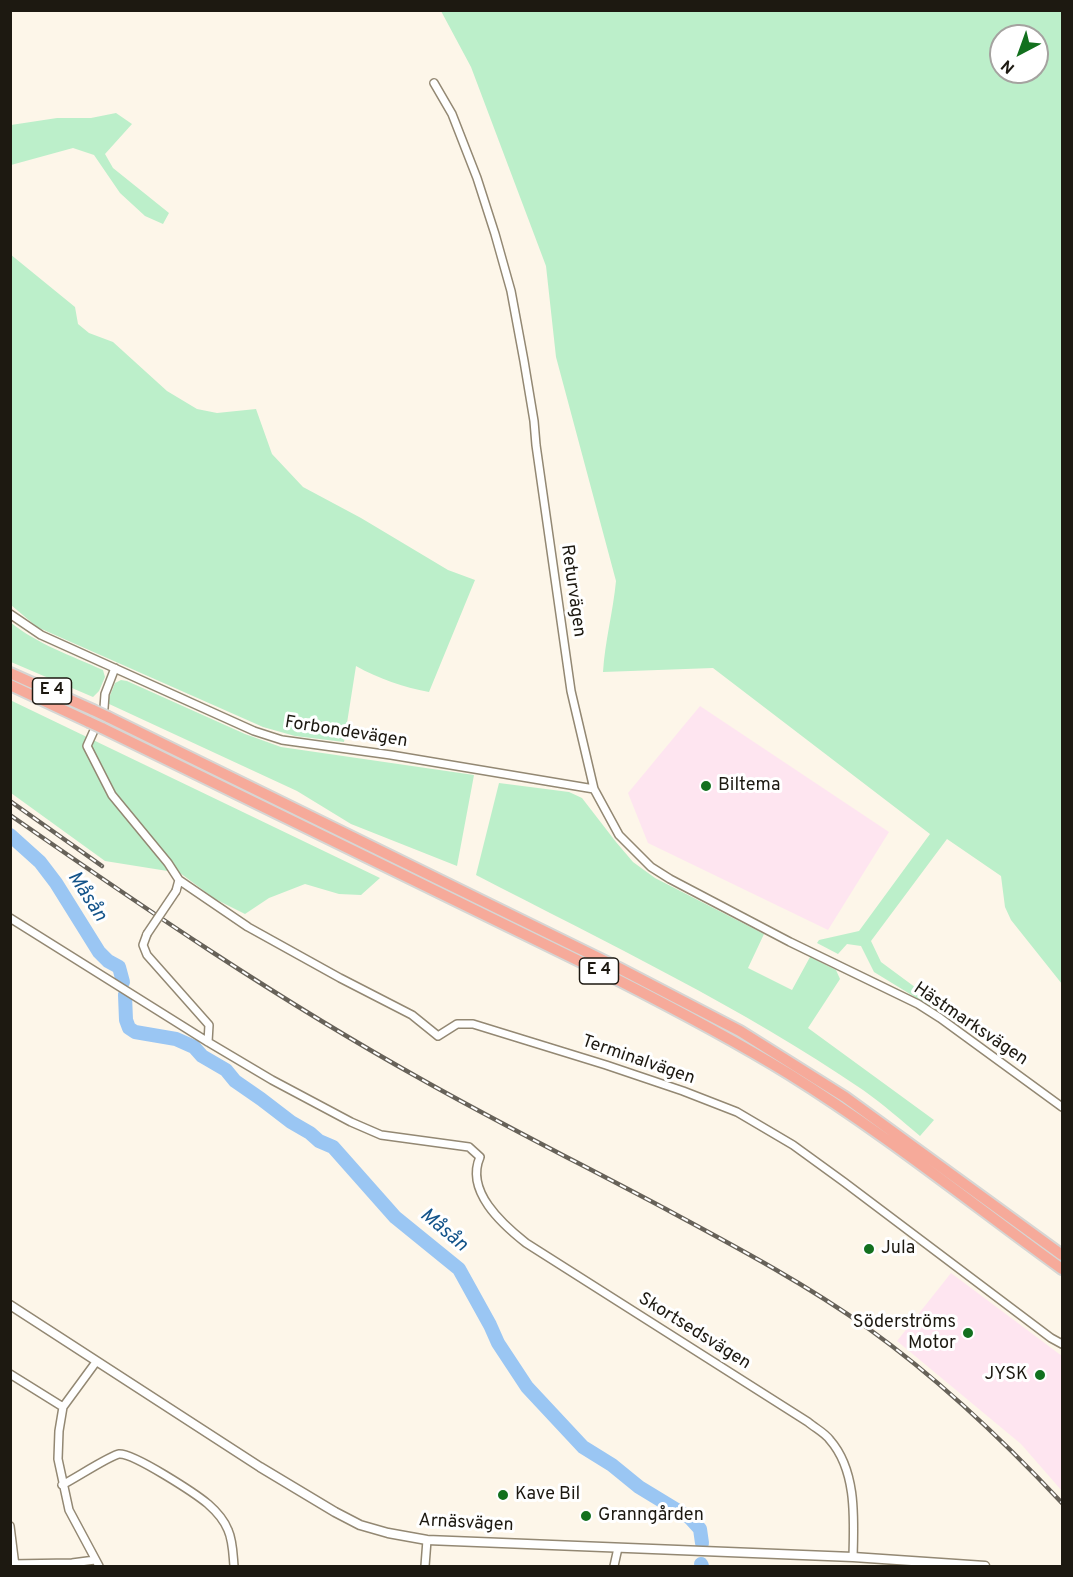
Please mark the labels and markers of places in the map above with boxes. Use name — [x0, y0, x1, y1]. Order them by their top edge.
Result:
place label: Biltema — [718, 775, 780, 797]
marker: Biltema — [699, 779, 713, 793]
place label: Jula — [881, 1238, 915, 1260]
marker: Jula — [862, 1242, 876, 1256]
place label: Söderströms Motor — [853, 1312, 956, 1354]
marker: Söderströms Motor — [961, 1326, 975, 1340]
place label: JYSK — [984, 1364, 1028, 1386]
marker: JYSK — [1033, 1368, 1047, 1382]
place label: Kave Bil — [515, 1484, 580, 1506]
marker: Kave Bil — [496, 1488, 510, 1502]
place label: Granngården — [598, 1505, 704, 1527]
marker: Granngården — [579, 1509, 593, 1523]

